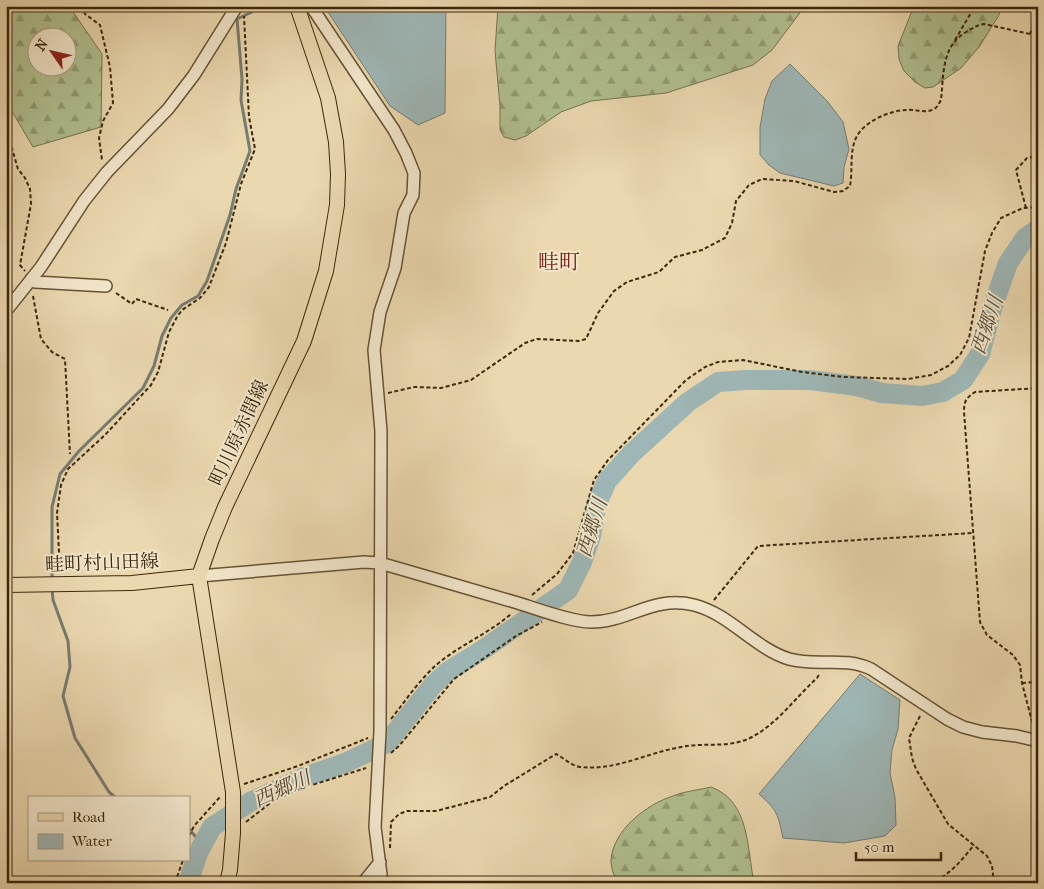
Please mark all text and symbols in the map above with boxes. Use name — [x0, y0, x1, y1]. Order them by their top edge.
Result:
north arrow — [28, 28, 78, 78]
text: N — [32, 36, 52, 54]
district label: 畦町 — [538, 250, 580, 274]
water label: 西郷川 — [966, 291, 1008, 357]
street label: 町川原赤間線 — [205, 377, 273, 489]
water label: 西郷川 — [572, 494, 612, 560]
street label: 畦町村山田線 — [45, 550, 159, 576]
water label: 西郷川 — [250, 765, 316, 812]
legend — [28, 796, 190, 862]
text: Road — [72, 808, 106, 826]
scale bar — [856, 829, 942, 861]
text: Water — [71, 832, 112, 850]
text: 50 m — [864, 838, 895, 856]

